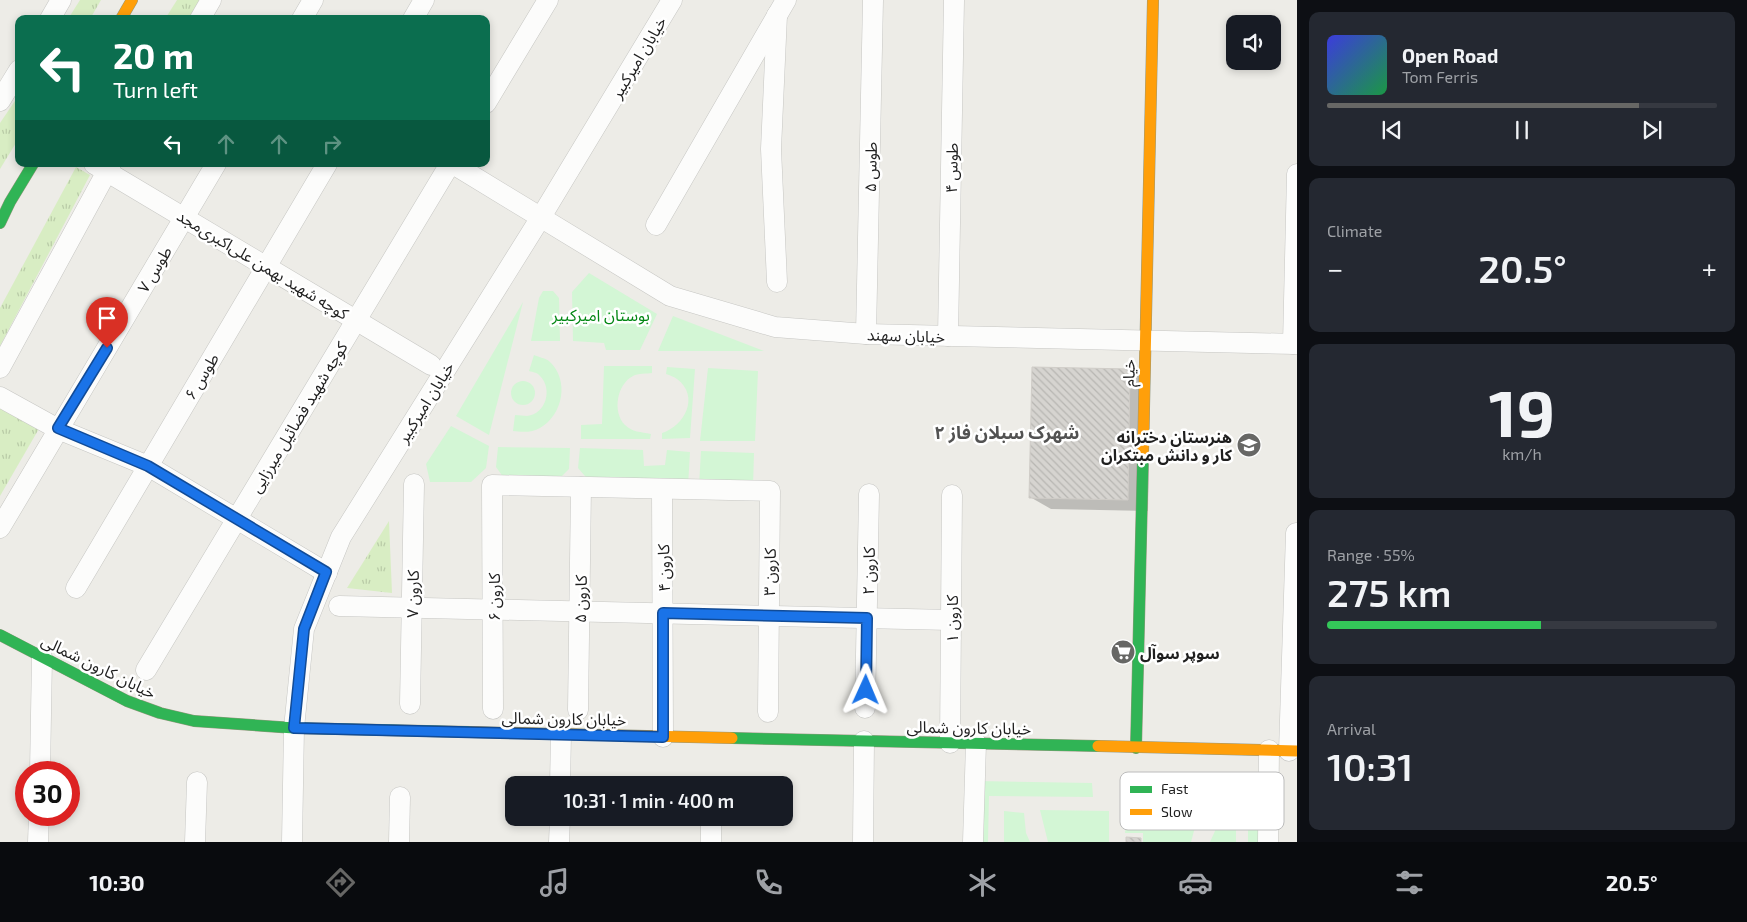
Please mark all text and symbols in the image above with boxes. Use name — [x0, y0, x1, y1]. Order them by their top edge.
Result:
street label: خیابان امیرکبیر — [606, 13, 671, 103]
map controls — [1226, 15, 1281, 70]
button: sound — [1226, 15, 1281, 70]
text: 20 m — [113, 34, 194, 76]
icon: left — [30, 35, 95, 100]
text: Open Road — [1402, 44, 1498, 67]
text: Tom Ferris — [1402, 67, 1478, 86]
text: Turn left — [113, 76, 198, 102]
icon: previous — [1378, 116, 1406, 144]
icon: pause — [1508, 116, 1536, 144]
icon: next — [1638, 116, 1666, 144]
icon: left — [159, 130, 187, 158]
icon: ahead — [212, 130, 240, 158]
icon: ahead — [265, 130, 293, 158]
icon: right — [318, 130, 346, 158]
street label: طوس ۵ — [860, 141, 881, 192]
street label: طوس ۴ — [941, 142, 962, 193]
street label: کوچه شهید بهمن علی‌اکبری‌مجد — [173, 205, 353, 325]
text: Climate — [1327, 221, 1382, 240]
street label: طوس ۷ — [133, 242, 176, 296]
text: 20.5° — [1478, 245, 1567, 291]
text: − — [1327, 251, 1343, 285]
text: + — [1702, 251, 1717, 285]
pin — [86, 297, 128, 348]
icon: arrive — [93, 304, 121, 332]
park label: بوستان امیرکبیر — [551, 305, 650, 325]
street label: خیابان سهند — [867, 324, 945, 347]
street label: کوچه شهید فضائیل میرزایی — [245, 338, 353, 497]
street label: طوس ۶ — [180, 349, 223, 403]
street label: خیابان امیرکبیر — [392, 358, 458, 447]
street label: خیام — [1118, 359, 1142, 387]
text: 19 — [1489, 372, 1555, 450]
district label: شهرک سبلان فاز ۲ — [935, 421, 1079, 444]
place label: هنرستان دخترانه کار و دانش مبتکران — [1101, 427, 1233, 465]
school or university icon: هنرستان دخترانه کار و دانش مبتکران — [1236, 432, 1262, 458]
text: km/h — [1502, 444, 1542, 463]
street label: کارون ۴ — [653, 543, 674, 592]
text: Range · 55% — [1327, 545, 1415, 564]
street label: کارون ۲ — [858, 546, 879, 595]
street label: کارون ۳ — [759, 547, 780, 596]
street label: کارون ۷ — [402, 569, 423, 618]
text: 275 km — [1327, 569, 1451, 615]
street label: کارون ۶ — [484, 573, 504, 621]
street label: کارون ۵ — [570, 574, 591, 623]
street label: کارون ۱ — [942, 595, 962, 643]
street label: خیابان کارون شمالی — [38, 630, 159, 703]
supermarket icon: سوپر سوآل — [1110, 639, 1136, 665]
place label: سوپر سوآل — [1140, 643, 1220, 663]
position arrow — [839, 663, 891, 715]
street label: خیابان کارون شمالی — [501, 707, 627, 730]
street label: خیابان کارون شمالی — [906, 716, 1032, 739]
text: Arrival — [1327, 719, 1376, 738]
text: 10:31 — [1327, 743, 1413, 789]
speed limit sign: 30 — [15, 761, 80, 826]
legend — [1120, 772, 1284, 830]
text: Fast — [1161, 780, 1188, 797]
text: 10:31 · 1 min · 400 m — [564, 789, 734, 812]
text: Slow — [1161, 803, 1193, 820]
icon: directions — [323, 865, 358, 900]
icon: music — [537, 865, 572, 900]
icon: phone — [751, 865, 786, 900]
icon: climate — [965, 865, 1000, 900]
icon: car — [1178, 865, 1213, 900]
icon: filters — [1392, 865, 1427, 900]
text: 10:30 — [89, 869, 145, 895]
text: 20.5° — [1606, 869, 1658, 895]

